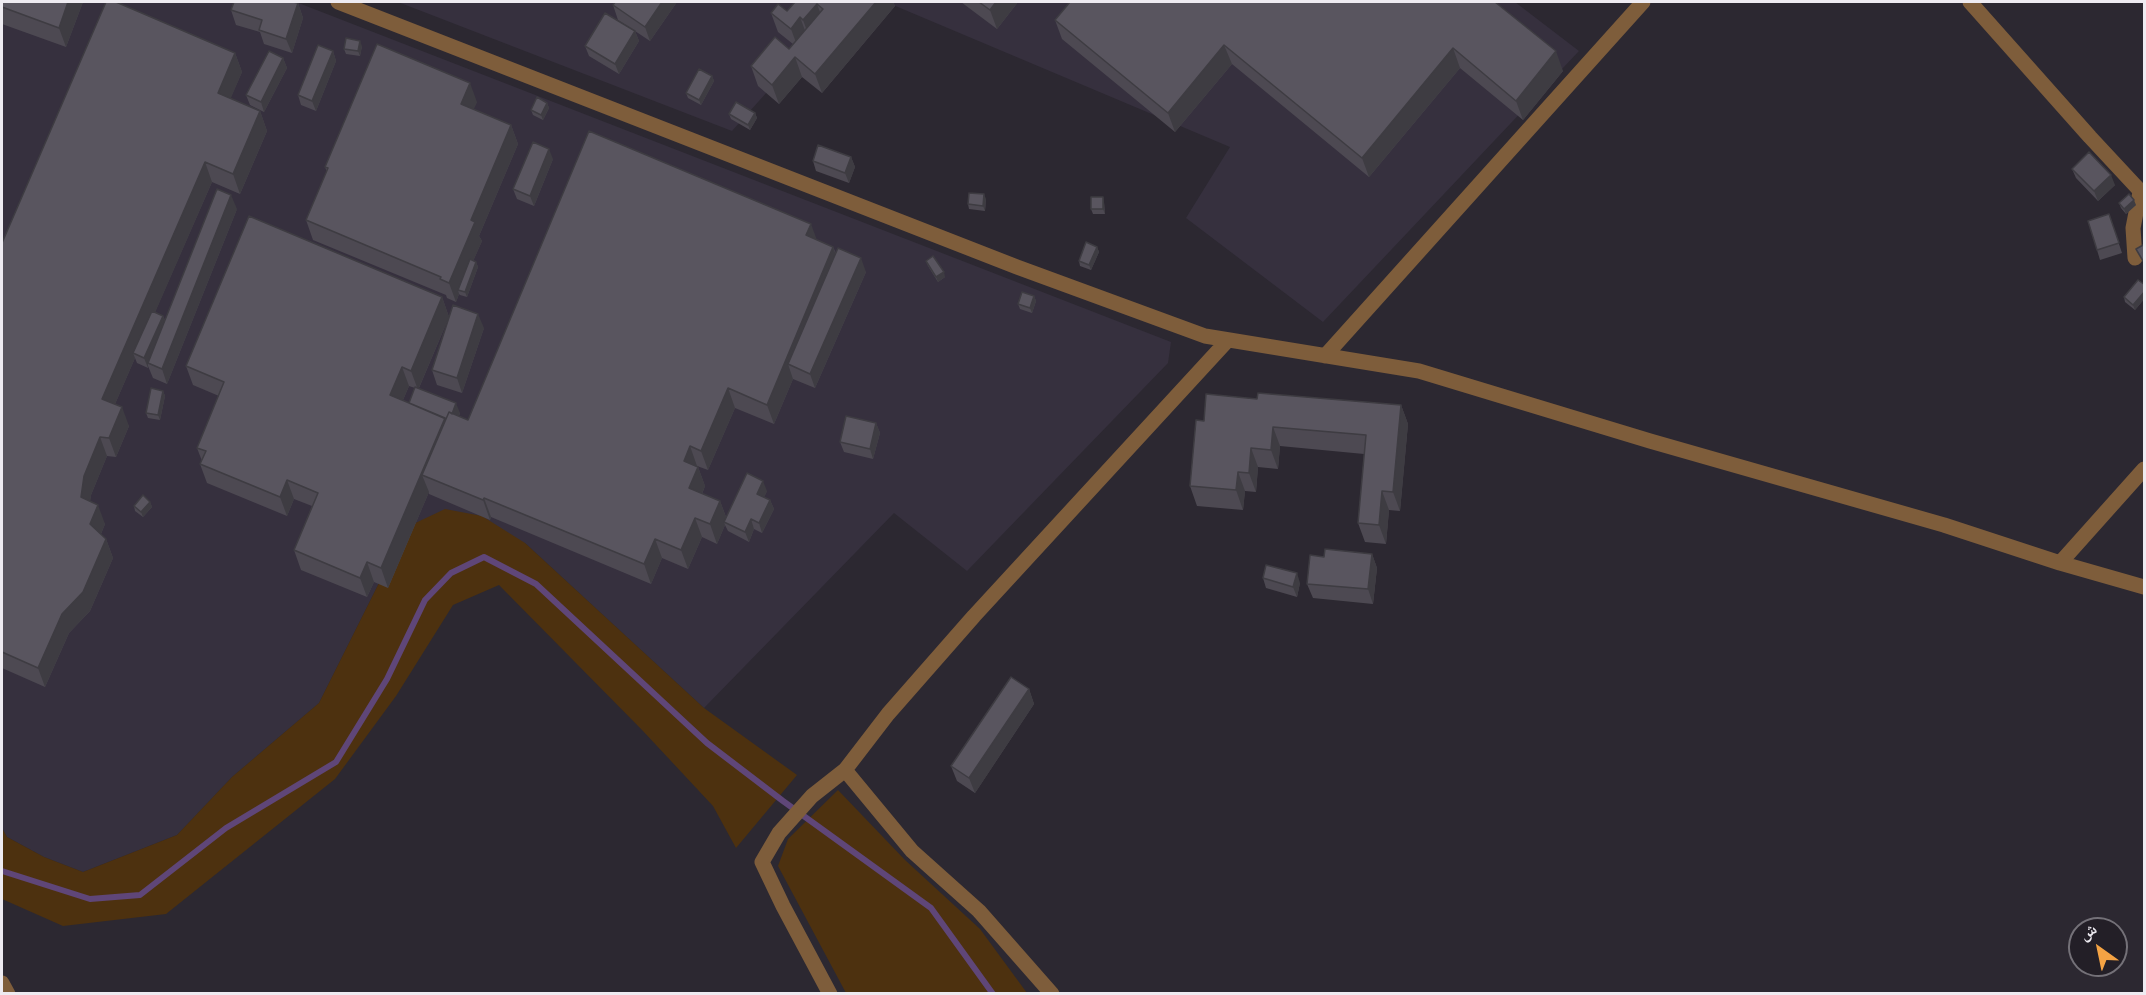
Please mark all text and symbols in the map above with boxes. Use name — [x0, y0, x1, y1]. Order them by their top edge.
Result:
north arrow — [2068, 917, 2128, 977]
text: ش — [2075, 917, 2103, 949]

